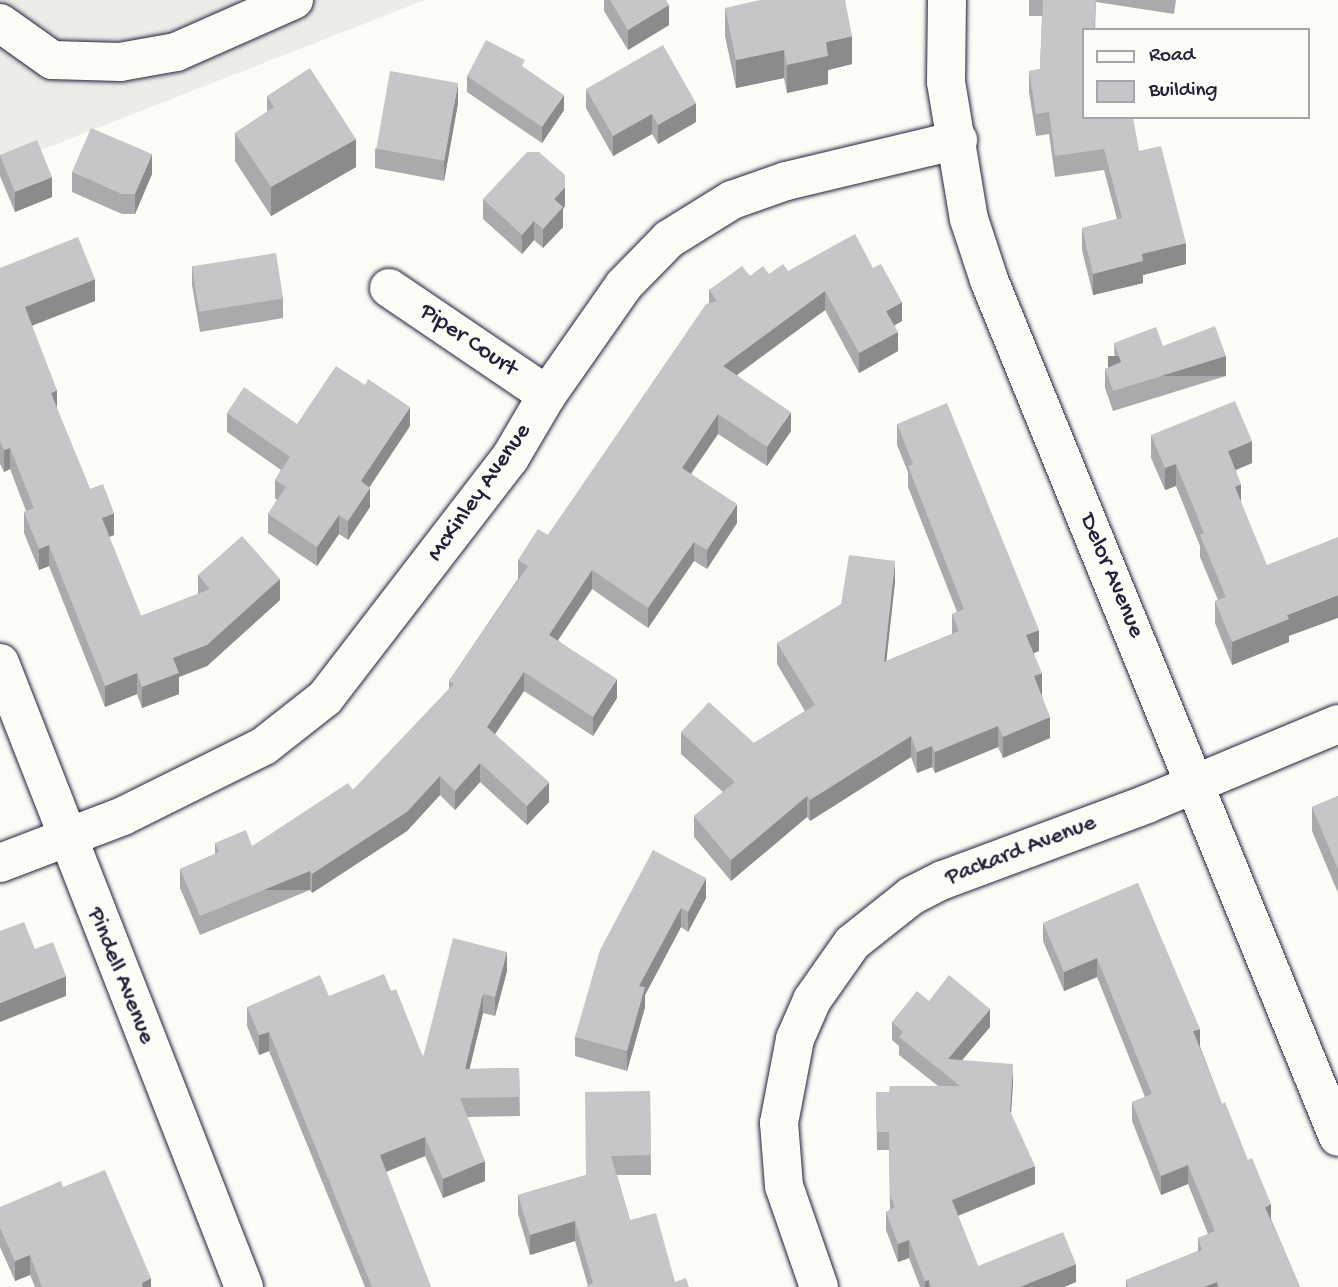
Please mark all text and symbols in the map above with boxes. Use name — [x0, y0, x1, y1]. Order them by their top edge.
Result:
legend — [1082, 28, 1310, 119]
text: Road — [1149, 44, 1195, 69]
text: Building — [1149, 79, 1218, 104]
street label: Piper Court — [414, 298, 522, 384]
street label: McKinley Avenue — [422, 418, 538, 568]
street label: Delor Avenue — [1072, 510, 1150, 642]
street label: Packard Avenue — [942, 809, 1100, 893]
street label: Pindell Avenue — [80, 904, 160, 1048]

